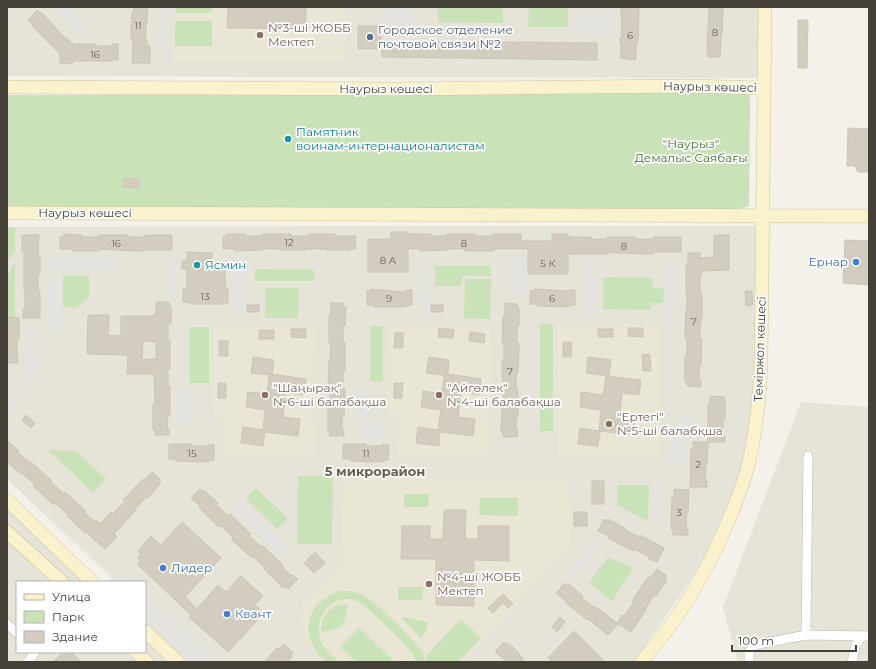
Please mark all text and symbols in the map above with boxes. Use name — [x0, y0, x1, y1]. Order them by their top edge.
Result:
house number: 11 — [134, 19, 142, 32]
place label: №3-ші ЖОББ Мектеп — [268, 20, 351, 49]
place label: Городское отделение почтовой связи №2 — [378, 22, 513, 51]
house number: 8 — [712, 26, 718, 39]
house number: 6 — [627, 29, 633, 42]
marker: №3-ші ЖОББ Мектеп — [255, 30, 265, 40]
marker: Городское отделение почтовой связи №2 — [365, 32, 375, 42]
house number: 16 — [90, 48, 100, 61]
street label: Наурыз көшесі — [663, 78, 757, 95]
street label: Наурыз көшесі — [339, 81, 433, 96]
place label: Памятник воинам-интернационалистам — [296, 124, 485, 153]
marker: Памятник воинам-интернационалистам — [283, 134, 293, 144]
park label: "Наурыз" Демалыс Саябағы — [634, 136, 748, 165]
street label: Наурыз көшесі — [38, 205, 132, 220]
house number: 12 — [284, 236, 294, 249]
house number: 16 — [111, 237, 121, 250]
house number: 8 — [461, 237, 467, 250]
house number: 8 — [621, 240, 627, 253]
house number: 8 А — [380, 254, 397, 267]
place label: Ернар — [809, 254, 848, 269]
place label: Ясмин — [205, 257, 246, 272]
house number: 5 К — [540, 257, 556, 270]
marker: Ернар — [851, 257, 861, 267]
marker: Ясмин — [192, 260, 202, 270]
house number: 13 — [200, 290, 210, 303]
house number: 9 — [386, 292, 392, 305]
house number: 6 — [549, 292, 555, 305]
street label: Теміржол көшесі — [750, 296, 769, 402]
house number: 7 — [691, 315, 697, 328]
house number: 7 — [507, 365, 513, 378]
place label: "Шаңырақ" №6-ші балабақша — [273, 380, 386, 409]
place label: "Айгөлек" №4-ші балабақша — [447, 380, 561, 409]
marker: "Шаңырақ" №6-ші балабақша — [260, 390, 270, 400]
marker: "Айгөлек" №4-ші балабақша — [434, 390, 444, 400]
place label: "Ертегі" №5-ші балабқша — [617, 409, 723, 438]
marker: "Ертегі" №5-ші балабқша — [604, 419, 614, 429]
house number: 15 — [187, 447, 197, 460]
house number: 11 — [362, 447, 370, 460]
house number: 2 — [695, 458, 701, 471]
district label: 5 микрорайон — [325, 463, 425, 479]
house number: 3 — [676, 506, 682, 519]
place label: Лидер — [171, 560, 212, 575]
marker: Лидер — [158, 563, 168, 573]
place label: №4-ші ЖОББ Мектеп — [437, 569, 521, 598]
marker: №4-ші ЖОББ Мектеп — [424, 579, 434, 589]
legend — [16, 581, 146, 653]
text: Улица — [52, 589, 91, 604]
place label: Квант — [235, 606, 272, 621]
text: Парк — [52, 609, 84, 624]
marker: Квант — [222, 609, 232, 619]
scale bar — [732, 627, 856, 653]
text: Здание — [52, 629, 98, 644]
text: 100 m — [738, 633, 774, 648]

